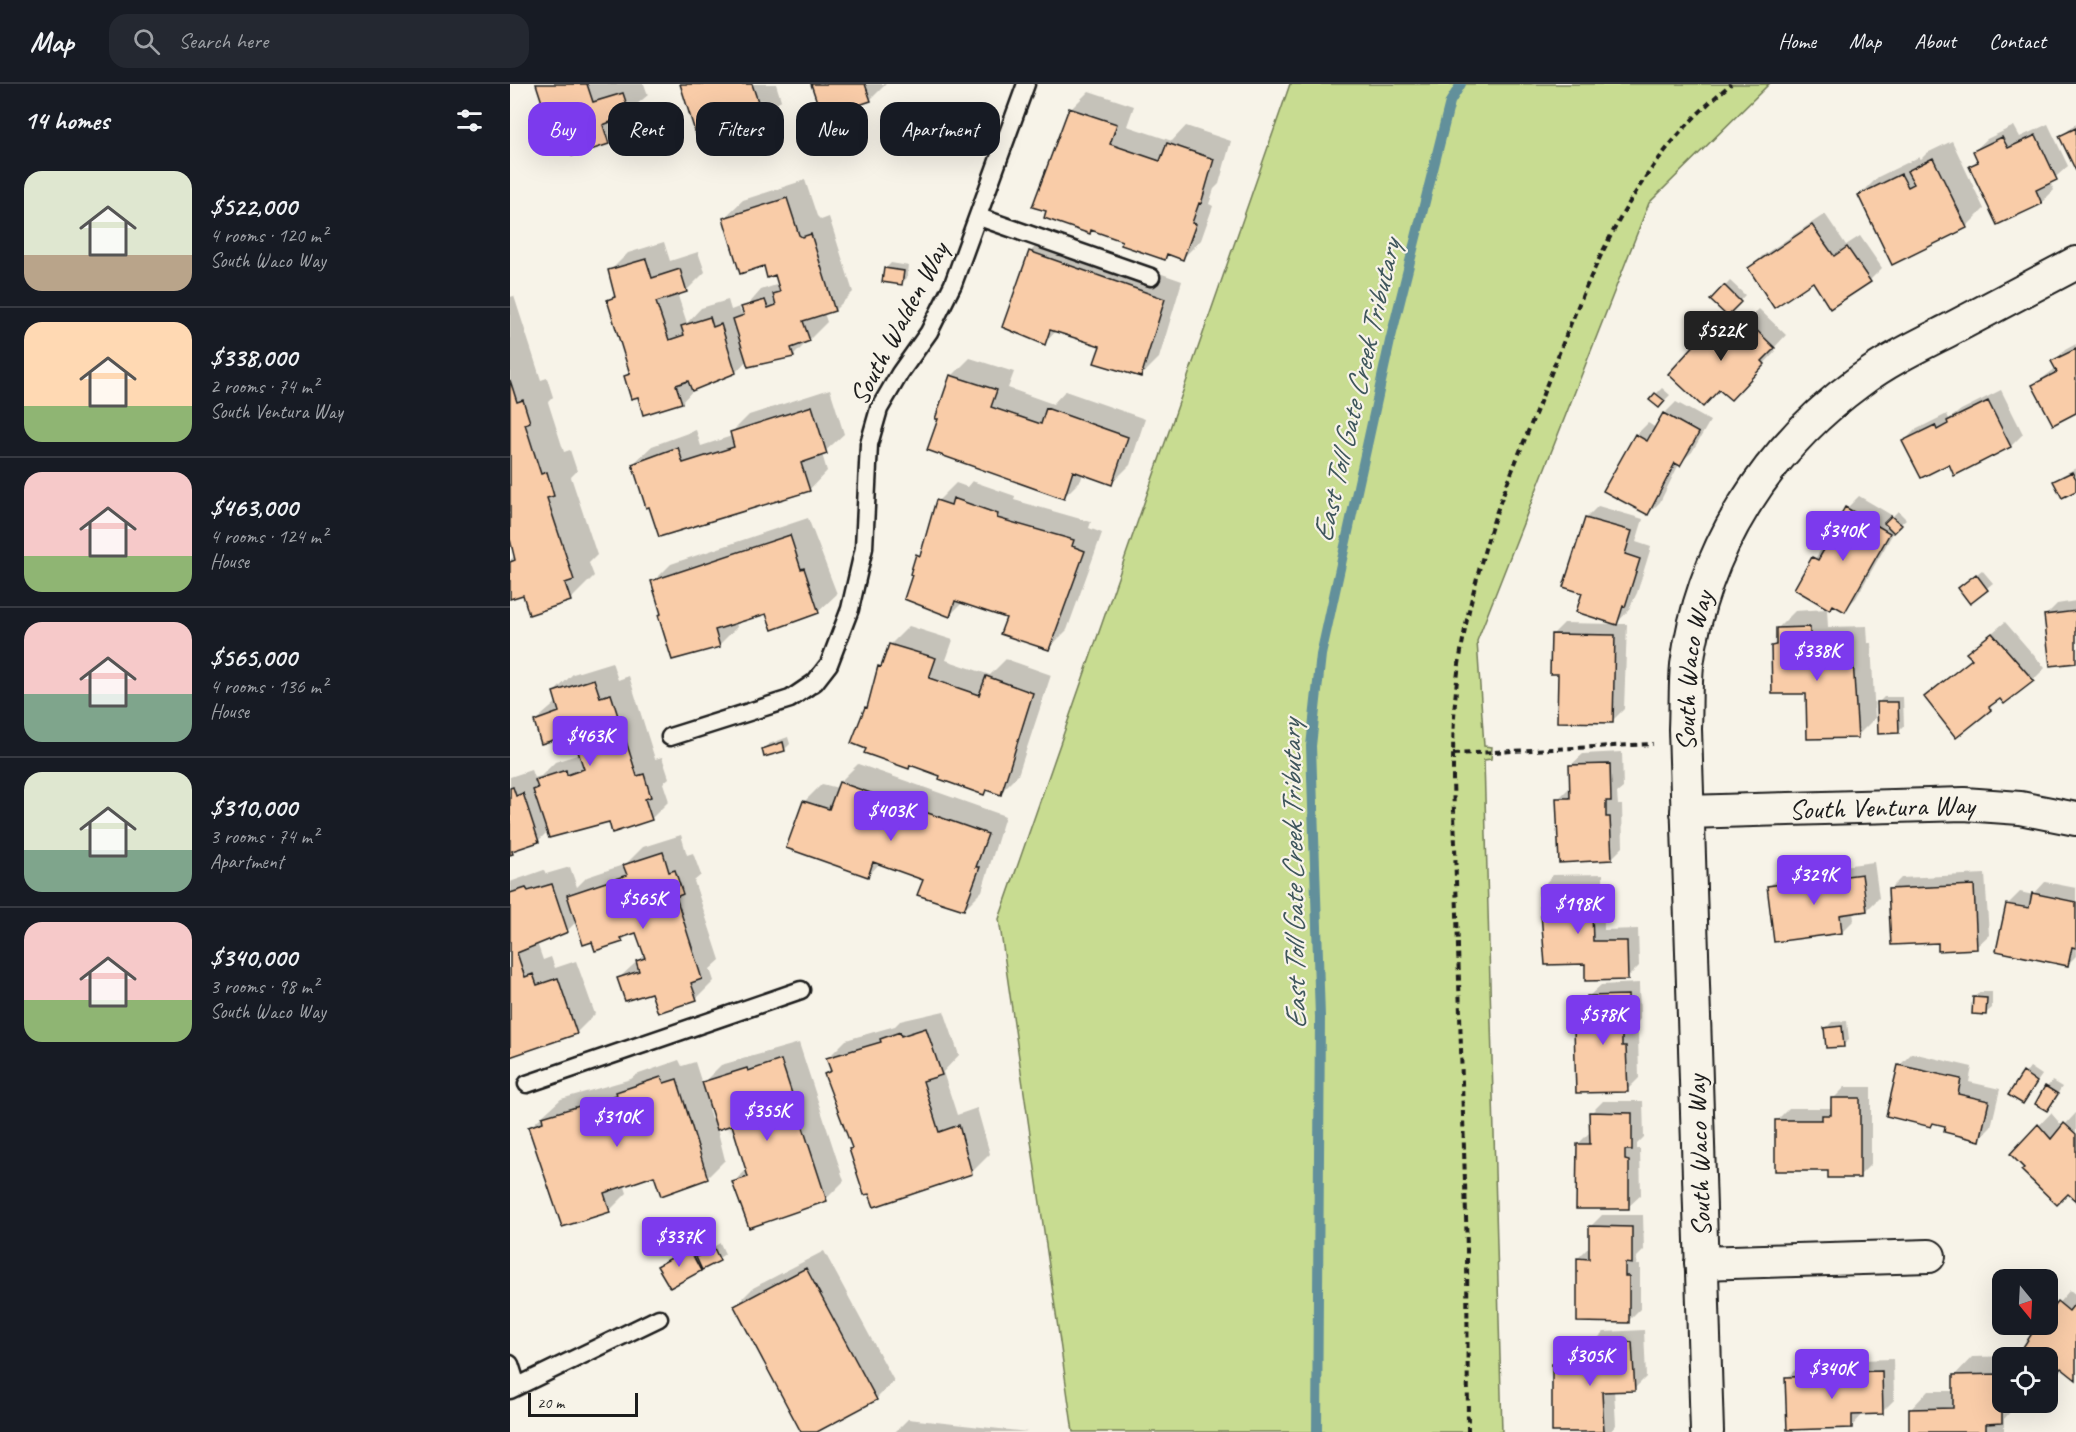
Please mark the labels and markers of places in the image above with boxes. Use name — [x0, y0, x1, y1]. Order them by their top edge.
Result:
pin: $522K — [1679, 311, 1763, 362]
pin: $340K — [1801, 511, 1885, 562]
pin: $338K — [1775, 631, 1859, 682]
pin: $463K — [548, 716, 632, 767]
pin: $403K — [849, 791, 933, 842]
pin: $329K — [1772, 855, 1856, 906]
pin: $565K — [601, 879, 685, 930]
pin: $198K — [1536, 884, 1620, 935]
pin: $578K — [1561, 995, 1645, 1046]
pin: $355K — [725, 1091, 809, 1142]
pin: $310K — [575, 1097, 659, 1148]
pin: $337K — [637, 1217, 721, 1268]
pin: $305K — [1548, 1336, 1632, 1387]
pin: $340K — [1790, 1349, 1874, 1400]

